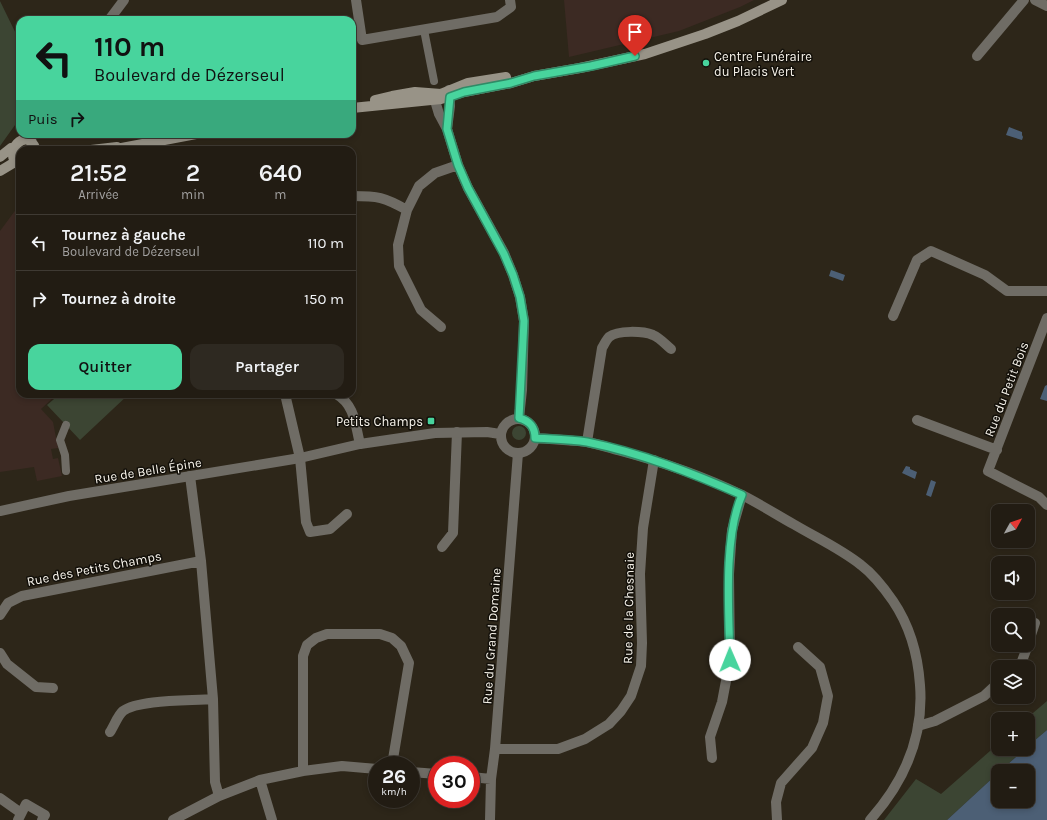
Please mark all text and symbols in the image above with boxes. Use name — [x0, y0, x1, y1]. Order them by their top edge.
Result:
pin — [618, 15, 652, 56]
icon: arrive — [624, 21, 646, 43]
text: 110 m — [94, 30, 165, 63]
icon: left — [28, 32, 80, 84]
place label: Centre Funéraire du Placis Vert — [714, 49, 812, 79]
marker: Centre Funéraire du Placis Vert — [701, 58, 711, 68]
text: Boulevard de Dézerseul — [94, 64, 285, 86]
icon: right — [66, 108, 88, 130]
text: Puis — [28, 110, 58, 128]
text: 21:52 — [70, 159, 127, 187]
text: 2 — [186, 159, 200, 187]
text: 640 — [259, 159, 302, 187]
text: Arrivée — [78, 187, 119, 202]
text: min — [181, 187, 205, 202]
text: m — [274, 187, 287, 202]
text: Tournez à gauche — [62, 226, 186, 244]
icon: left — [28, 232, 50, 254]
text: 110 m — [308, 234, 344, 252]
text: Boulevard de Dézerseul — [62, 244, 200, 259]
icon: right — [28, 288, 50, 310]
text: Tournez à droite — [62, 290, 176, 308]
text: 150 m — [304, 290, 344, 308]
street label: Rue du Petit Bois — [981, 339, 1032, 439]
button: Quitter — [28, 344, 182, 390]
button: Partager — [190, 344, 344, 390]
place label: Petits Champs — [336, 414, 423, 429]
marker: Petits Champs — [426, 416, 436, 426]
street label: Rue de Belle Épine — [93, 453, 203, 486]
north arrow — [991, 504, 1035, 548]
map controls — [991, 504, 1035, 808]
street label: Rue des Petits Champs — [25, 548, 163, 589]
street label: Rue de la Chesnaie — [620, 552, 637, 664]
button: sound — [991, 556, 1035, 600]
street label: Rue du Grand Domaine — [479, 567, 504, 705]
button: search — [991, 608, 1035, 652]
position arrow — [709, 639, 751, 681]
button: layers — [991, 660, 1035, 704]
button: + — [991, 712, 1035, 756]
speed limit sign: 30 — [428, 756, 480, 808]
button: − — [991, 764, 1035, 808]
text: 26 — [382, 765, 406, 788]
text: km/h — [381, 786, 407, 798]

